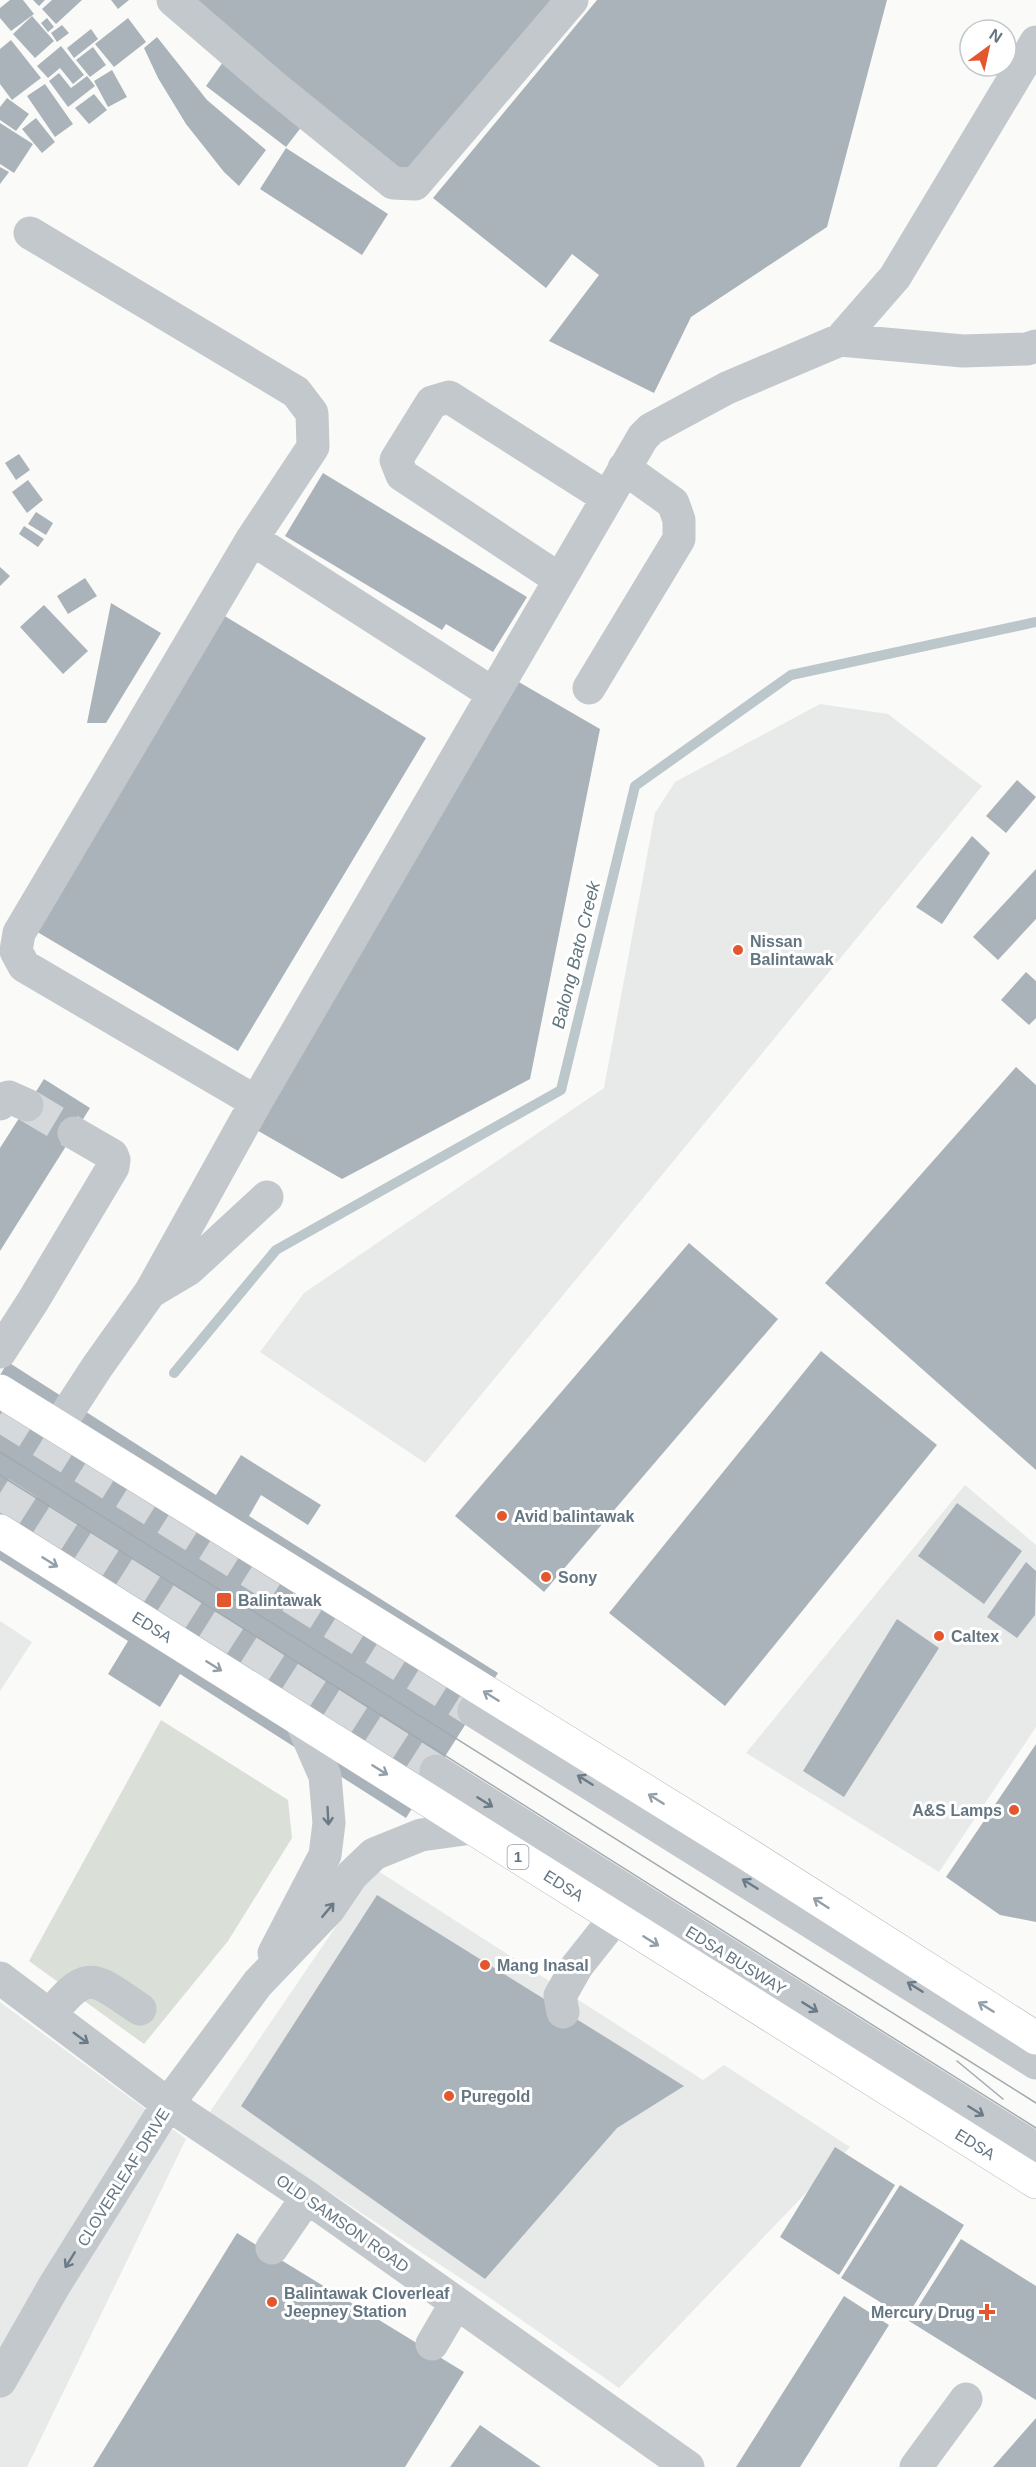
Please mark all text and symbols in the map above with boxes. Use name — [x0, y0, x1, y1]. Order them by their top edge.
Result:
north arrow — [958, 18, 1018, 78]
text: N — [986, 26, 1005, 46]
water label: Balong Bato Creek — [548, 878, 604, 1031]
place label: Nissan Balintawak — [750, 933, 834, 968]
marker: Nissan Balintawak — [731, 943, 745, 957]
place label: Avid balintawak — [514, 1508, 634, 1525]
marker: Avid balintawak — [495, 1509, 509, 1523]
one-way arrow — [41, 1556, 58, 1569]
place label: Sony — [558, 1569, 597, 1586]
marker: Sony — [539, 1570, 553, 1584]
marker: Balintawak — [215, 1591, 233, 1609]
place label: Balintawak — [238, 1592, 322, 1609]
street label: EDSA — [129, 1608, 175, 1646]
place label: Caltex — [951, 1628, 999, 1645]
marker: Caltex — [932, 1629, 946, 1643]
one-way arrow — [206, 1660, 223, 1673]
one-way arrow — [483, 1690, 500, 1702]
one-way arrow — [371, 1764, 387, 1776]
one-way arrow — [577, 1774, 594, 1786]
one-way arrow — [648, 1792, 665, 1805]
one-way arrow — [477, 1796, 494, 1809]
place label: A&S Lamps — [912, 1802, 1002, 1819]
marker: A&S Lamps — [1007, 1803, 1021, 1817]
one-way arrow — [322, 1806, 333, 1826]
road number: 1 — [508, 1845, 528, 1869]
street label: EDSA — [541, 1867, 587, 1905]
one-way arrow — [742, 1877, 759, 1889]
one-way arrow — [813, 1897, 830, 1909]
one-way arrow — [321, 1902, 334, 1918]
street label: EDSA BUSWAY — [683, 1923, 789, 1998]
one-way arrow — [643, 1934, 660, 1947]
place label: Mang Inasal — [497, 1957, 589, 1974]
marker: Mang Inasal — [478, 1958, 492, 1972]
one-way arrow — [907, 1981, 924, 1993]
one-way arrow — [802, 2000, 819, 2013]
one-way arrow — [978, 2000, 995, 2012]
one-way arrow — [73, 2032, 89, 2044]
place label: Puregold — [461, 2088, 530, 2105]
marker: Puregold — [442, 2089, 456, 2103]
one-way arrow — [967, 2104, 984, 2117]
street label: CLOVERLEAF DRIVE — [74, 2105, 173, 2249]
street label: EDSA — [952, 2126, 998, 2163]
street label: OLD SAMSON ROAD — [273, 2171, 412, 2276]
one-way arrow — [64, 2252, 77, 2269]
place label: Balintawak Cloverleaf Jeepney Station — [284, 2285, 450, 2320]
marker: Balintawak Cloverleaf Jeepney Station — [265, 2295, 279, 2309]
place label: Mercury Drug — [871, 2304, 975, 2321]
marker: Mercury Drug — [980, 2305, 994, 2319]

